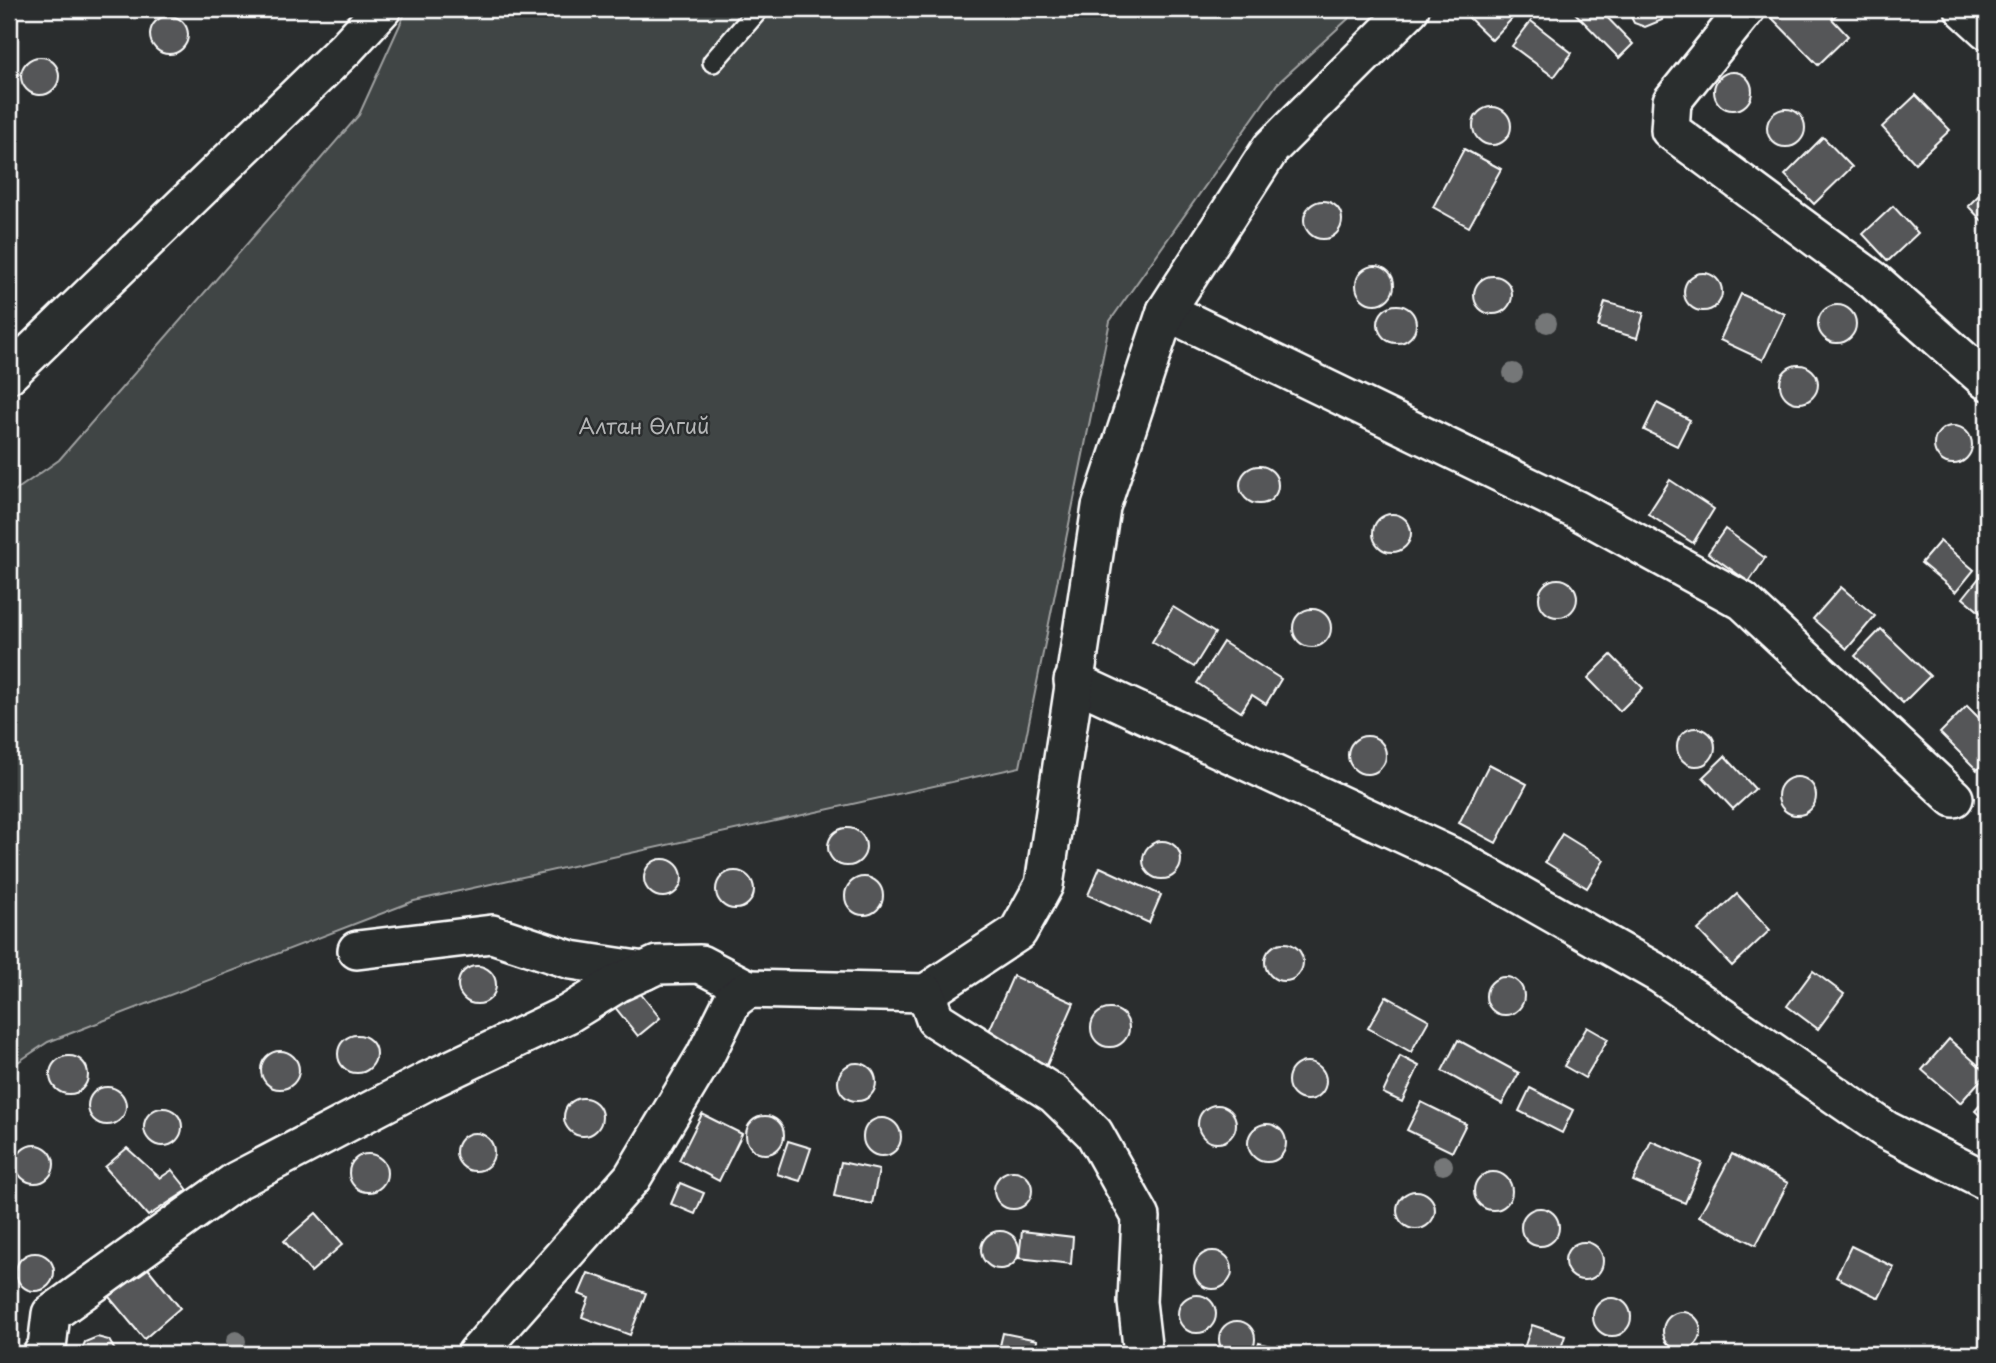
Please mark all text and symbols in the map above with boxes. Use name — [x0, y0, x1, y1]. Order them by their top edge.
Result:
park label: Алтан Өлгий — [579, 409, 709, 441]

